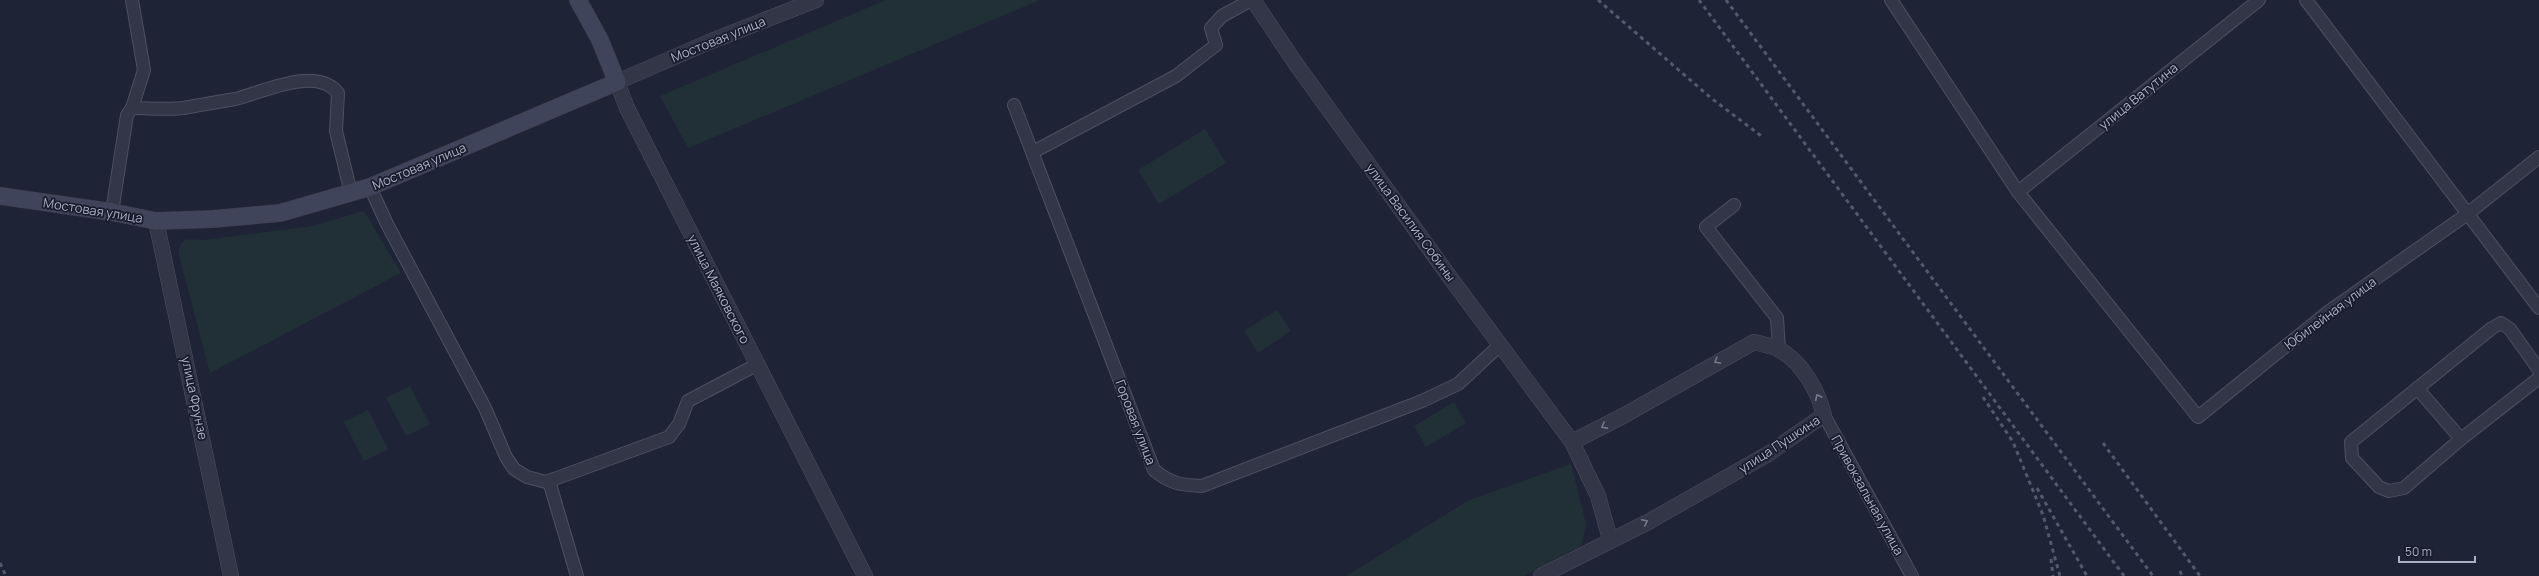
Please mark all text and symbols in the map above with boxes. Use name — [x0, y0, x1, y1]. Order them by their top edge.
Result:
street label: Мостовая улица — [668, 12, 768, 66]
street label: улица Ватутина — [2095, 59, 2181, 133]
street label: Мостовая улица — [369, 138, 469, 194]
street label: улица Василия Собины — [1362, 159, 1460, 285]
street label: Мостовая улица — [42, 193, 144, 227]
street label: улица Маяковского — [684, 231, 754, 347]
street label: Юбилейная улица — [2280, 272, 2380, 354]
street label: улица Фрунзе — [177, 355, 213, 442]
one-way arrow — [1714, 357, 1721, 364]
street label: Горовая улица — [1112, 377, 1160, 467]
one-way arrow — [1815, 394, 1823, 401]
street label: улица Пушкина — [1735, 411, 1823, 477]
one-way arrow — [1601, 422, 1609, 429]
street label: Привокзальная улица — [1827, 432, 1909, 558]
one-way arrow — [1641, 520, 1648, 527]
scale bar — [2399, 538, 2475, 564]
text: 50 m — [2405, 543, 2432, 560]

